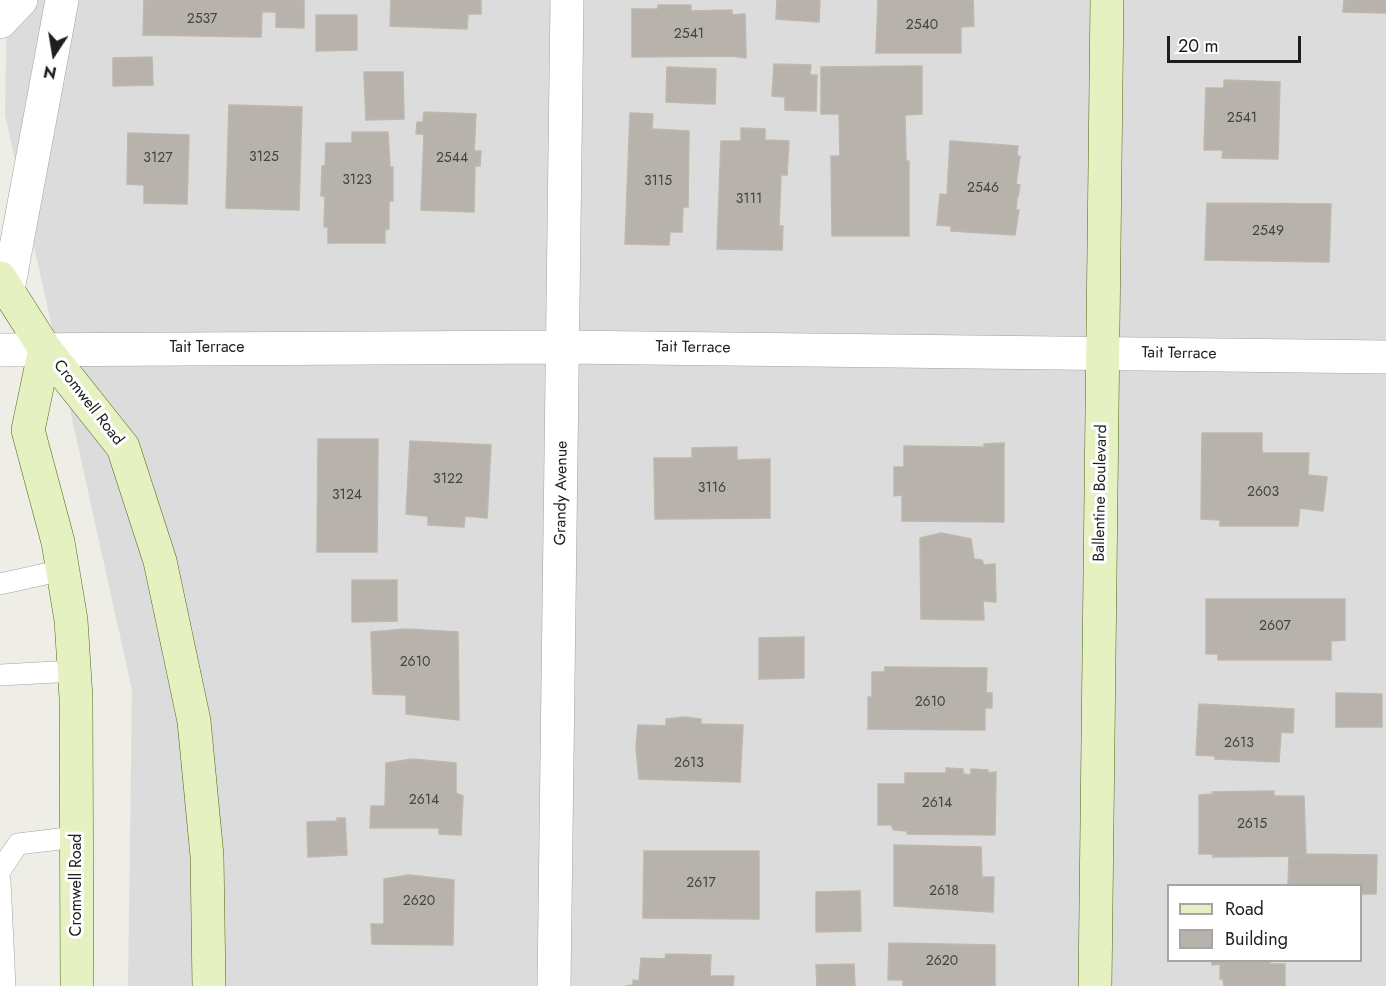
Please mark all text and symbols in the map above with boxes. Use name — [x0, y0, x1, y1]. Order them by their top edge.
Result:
house number: 2537 — [187, 12, 217, 28]
house number: 2540 — [906, 18, 938, 34]
north arrow — [24, 24, 84, 84]
scale bar — [1170, 24, 1304, 62]
house number: 2541 — [674, 27, 704, 43]
text: 20 m — [1178, 33, 1218, 59]
text: N — [42, 60, 59, 85]
house number: 2541 — [1227, 111, 1257, 127]
house number: 3125 — [249, 150, 279, 166]
house number: 3127 — [143, 151, 173, 167]
house number: 2544 — [436, 151, 468, 167]
house number: 3123 — [342, 173, 372, 189]
house number: 3115 — [644, 174, 672, 190]
house number: 2546 — [967, 181, 999, 197]
house number: 3111 — [736, 192, 762, 208]
house number: 2549 — [1252, 224, 1284, 240]
street label: Tait Terrace — [170, 338, 244, 358]
street label: Tait Terrace — [655, 338, 731, 358]
street label: Tait Terrace — [1141, 344, 1217, 364]
street label: Cromwell Road — [49, 357, 127, 449]
street label: Ballentine Boulevard — [1090, 424, 1112, 562]
street label: Grandy Avenue — [551, 440, 573, 546]
house number: 3122 — [433, 472, 463, 488]
house number: 3116 — [698, 481, 726, 497]
house number: 2603 — [1247, 485, 1279, 501]
house number: 3124 — [332, 488, 362, 504]
house number: 2607 — [1259, 619, 1291, 635]
house number: 2610 — [400, 655, 430, 671]
house number: 2610 — [915, 695, 945, 711]
house number: 2613 — [1224, 736, 1254, 752]
house number: 2613 — [674, 756, 704, 772]
house number: 2614 — [409, 793, 439, 809]
house number: 2614 — [922, 796, 952, 812]
house number: 2615 — [1237, 817, 1267, 833]
street label: Cromwell Road — [67, 834, 87, 936]
house number: 2617 — [686, 876, 716, 892]
house number: 2618 — [929, 884, 959, 900]
legend — [1167, 884, 1362, 962]
house number: 2620 — [403, 894, 435, 910]
text: Road — [1225, 896, 1264, 922]
text: Building — [1225, 926, 1288, 952]
house number: 2620 — [926, 954, 958, 970]

